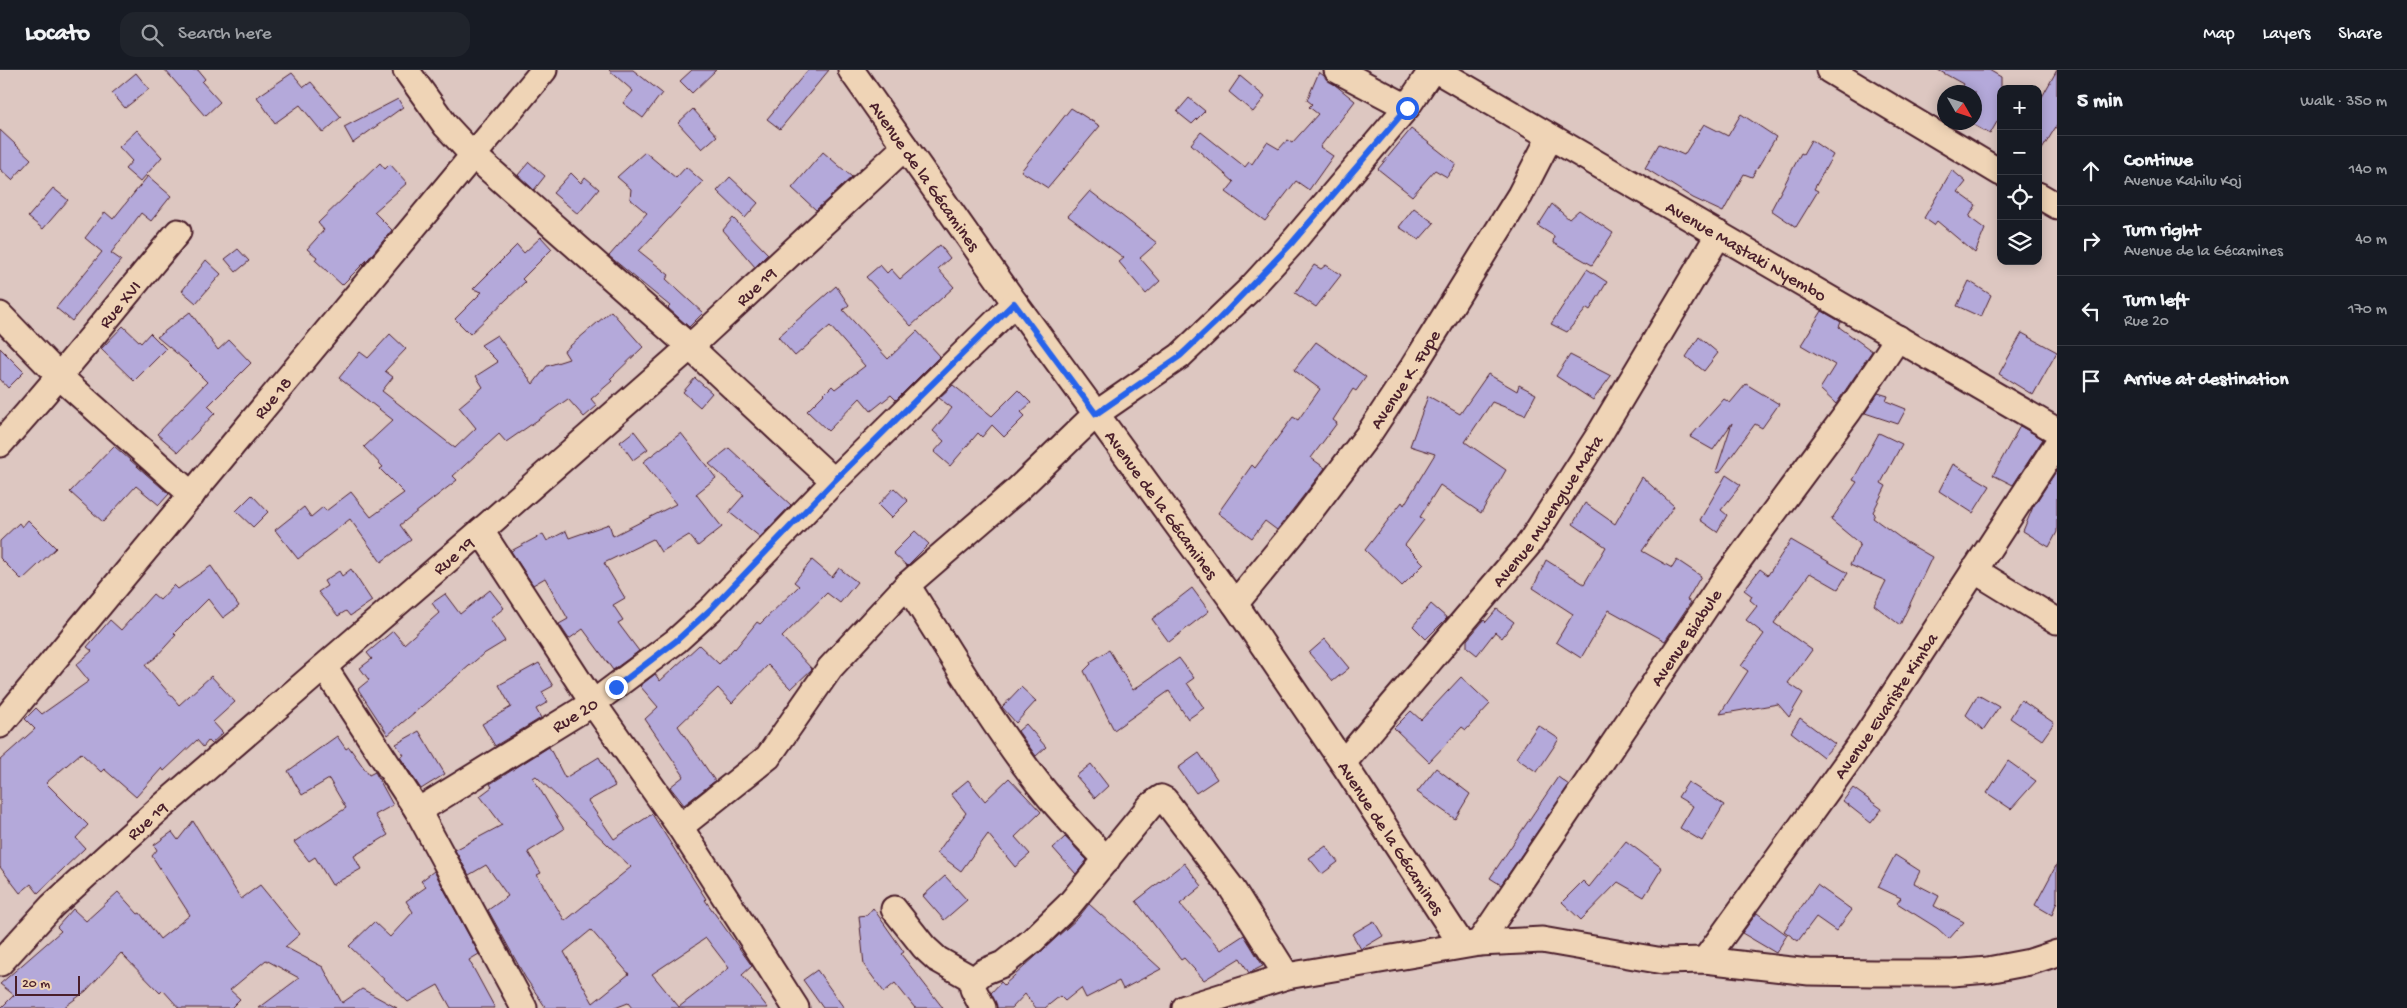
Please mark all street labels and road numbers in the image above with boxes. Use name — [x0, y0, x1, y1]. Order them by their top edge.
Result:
street label: Avenue de la Gécamines — [863, 98, 984, 257]
street label: Avenue Mastaki Nyembo — [1661, 198, 1829, 308]
street label: Rue 19 — [733, 264, 782, 312]
street label: Rue XVI — [95, 277, 147, 333]
street label: Avenue K. Fupe — [1367, 326, 1447, 434]
street label: Rue 18 — [250, 373, 298, 424]
street label: Avenue de la Gécamines — [1099, 427, 1222, 585]
street label: Avenue Mwengwe Mata — [1489, 431, 1610, 592]
street label: Rue 19 — [430, 534, 480, 581]
street label: Avenue Biabule — [1647, 585, 1728, 691]
street label: Avenue Evariste Kimba — [1831, 629, 1944, 784]
street label: Rue 20 — [549, 694, 603, 739]
street label: Avenue de la Gécamines — [1332, 758, 1448, 921]
street label: Rue 19 — [124, 798, 173, 846]

